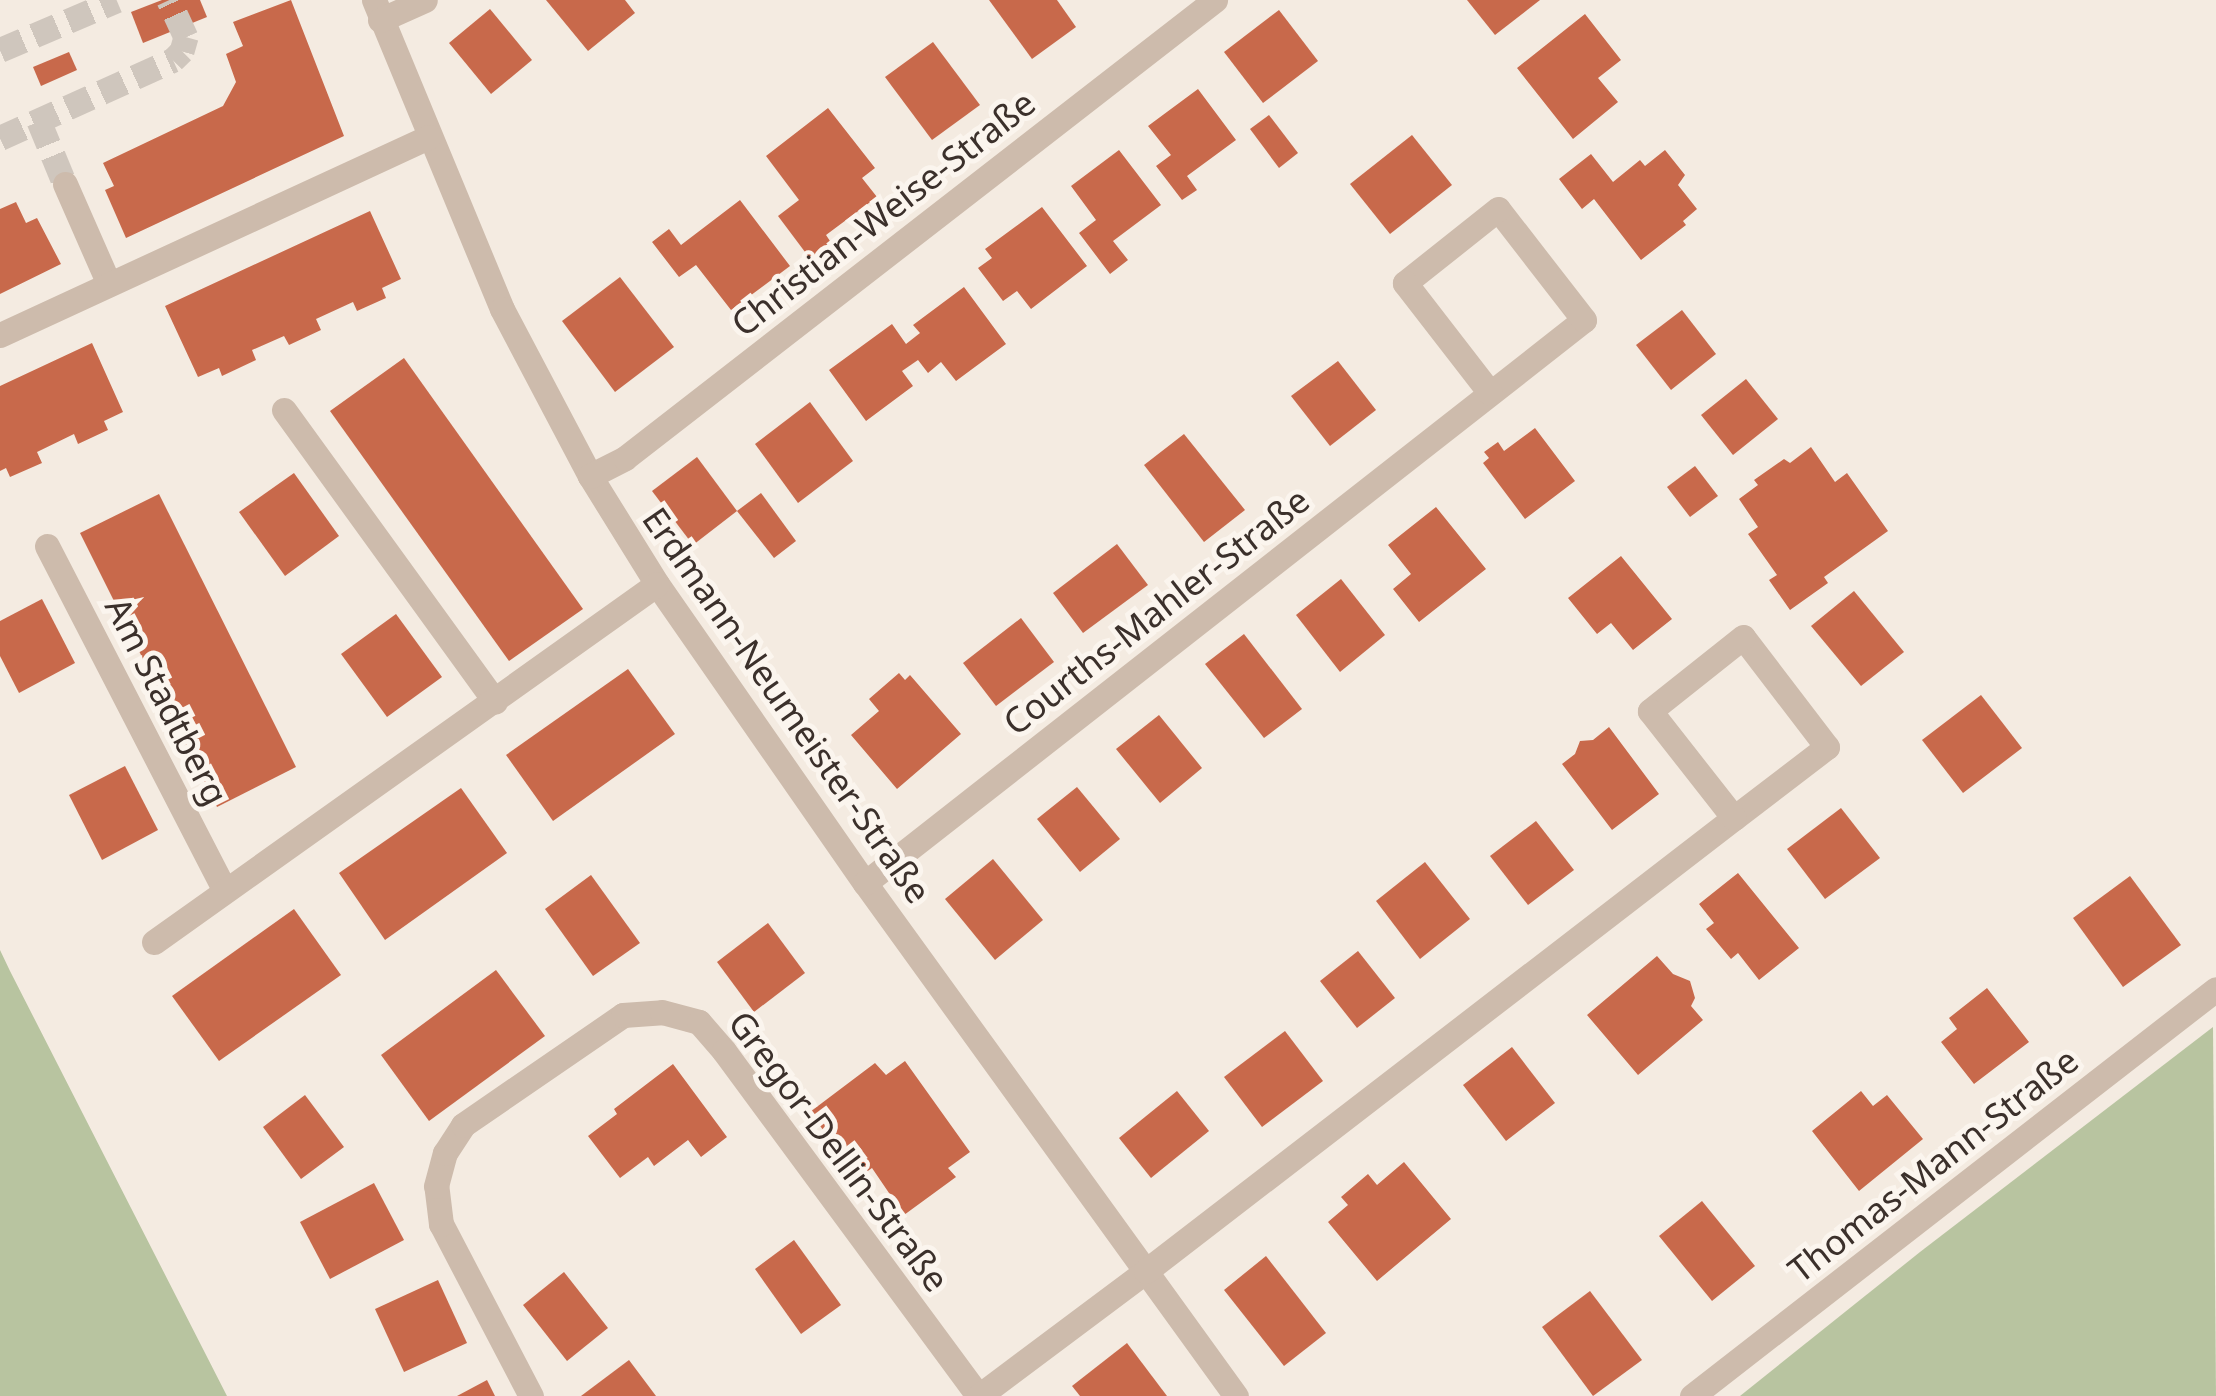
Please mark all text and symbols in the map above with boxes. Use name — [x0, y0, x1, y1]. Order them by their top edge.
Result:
street label: Christian-Weise-Straße — [723, 81, 1043, 345]
street label: Courths-Mahler-Straße — [995, 479, 1317, 743]
street label: Erdmann-Neumeister-Straße — [634, 499, 940, 911]
street label: Am Stadtberg — [97, 590, 237, 812]
street label: Gregor-Dellin-Straße — [720, 1003, 958, 1299]
street label: Thomas-Mann-Straße — [1780, 1039, 2086, 1291]

